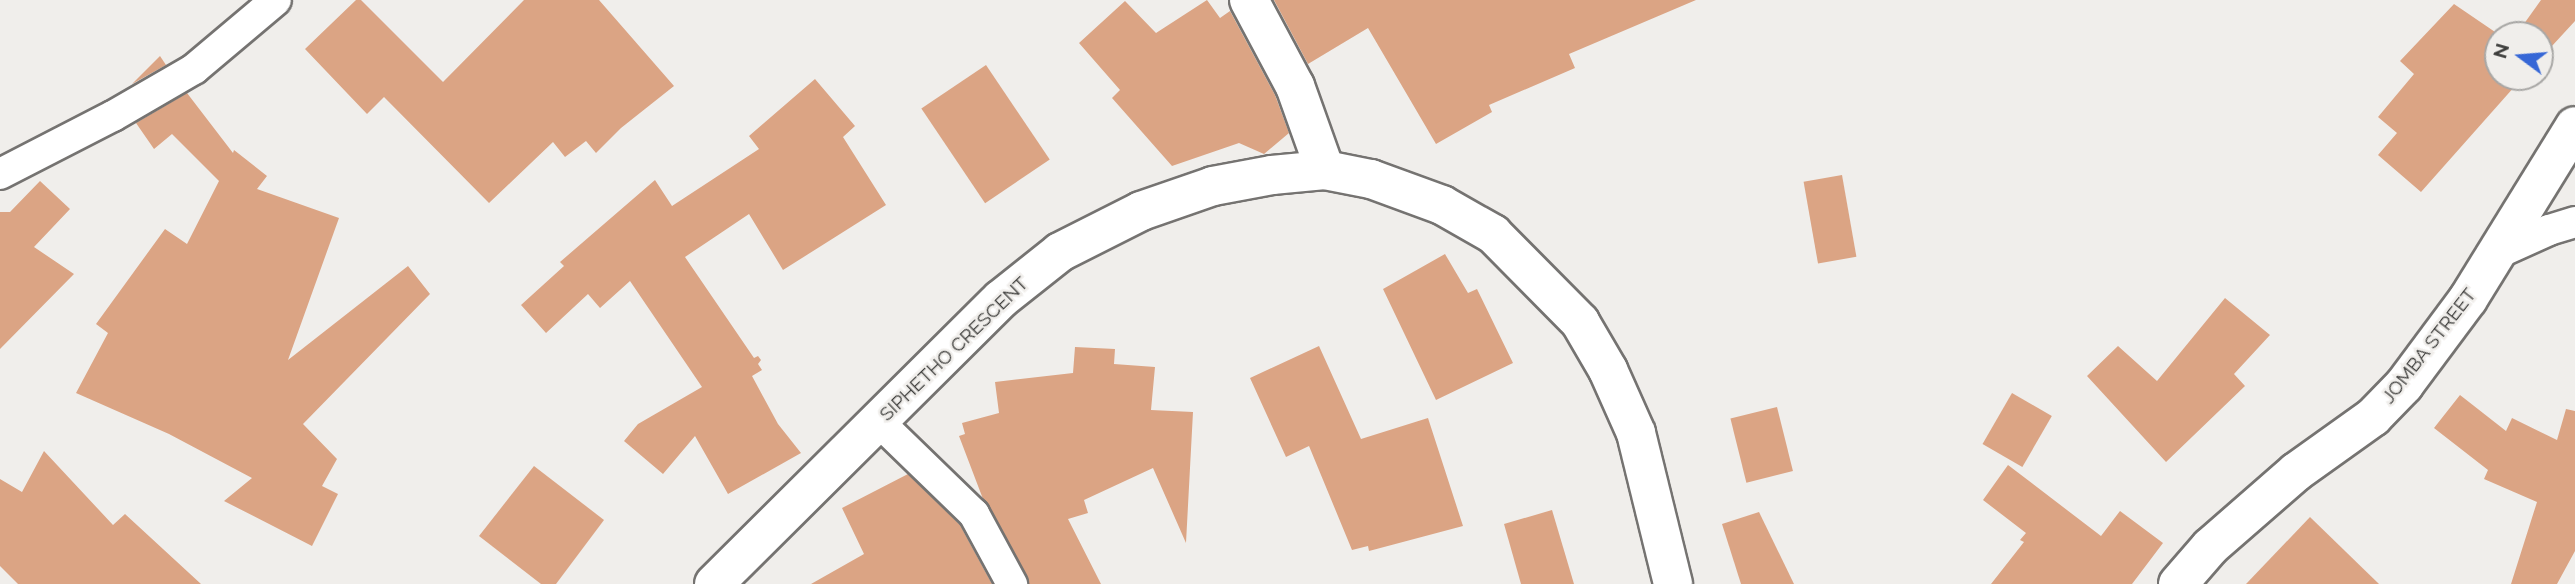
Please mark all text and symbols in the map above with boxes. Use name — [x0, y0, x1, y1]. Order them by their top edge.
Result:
north arrow — [2484, 21, 2554, 91]
text: N — [2488, 41, 2513, 61]
street label: SIPHETHO CRESCENT — [875, 272, 1033, 426]
street label: JOMBA STREET — [2377, 284, 2481, 408]

